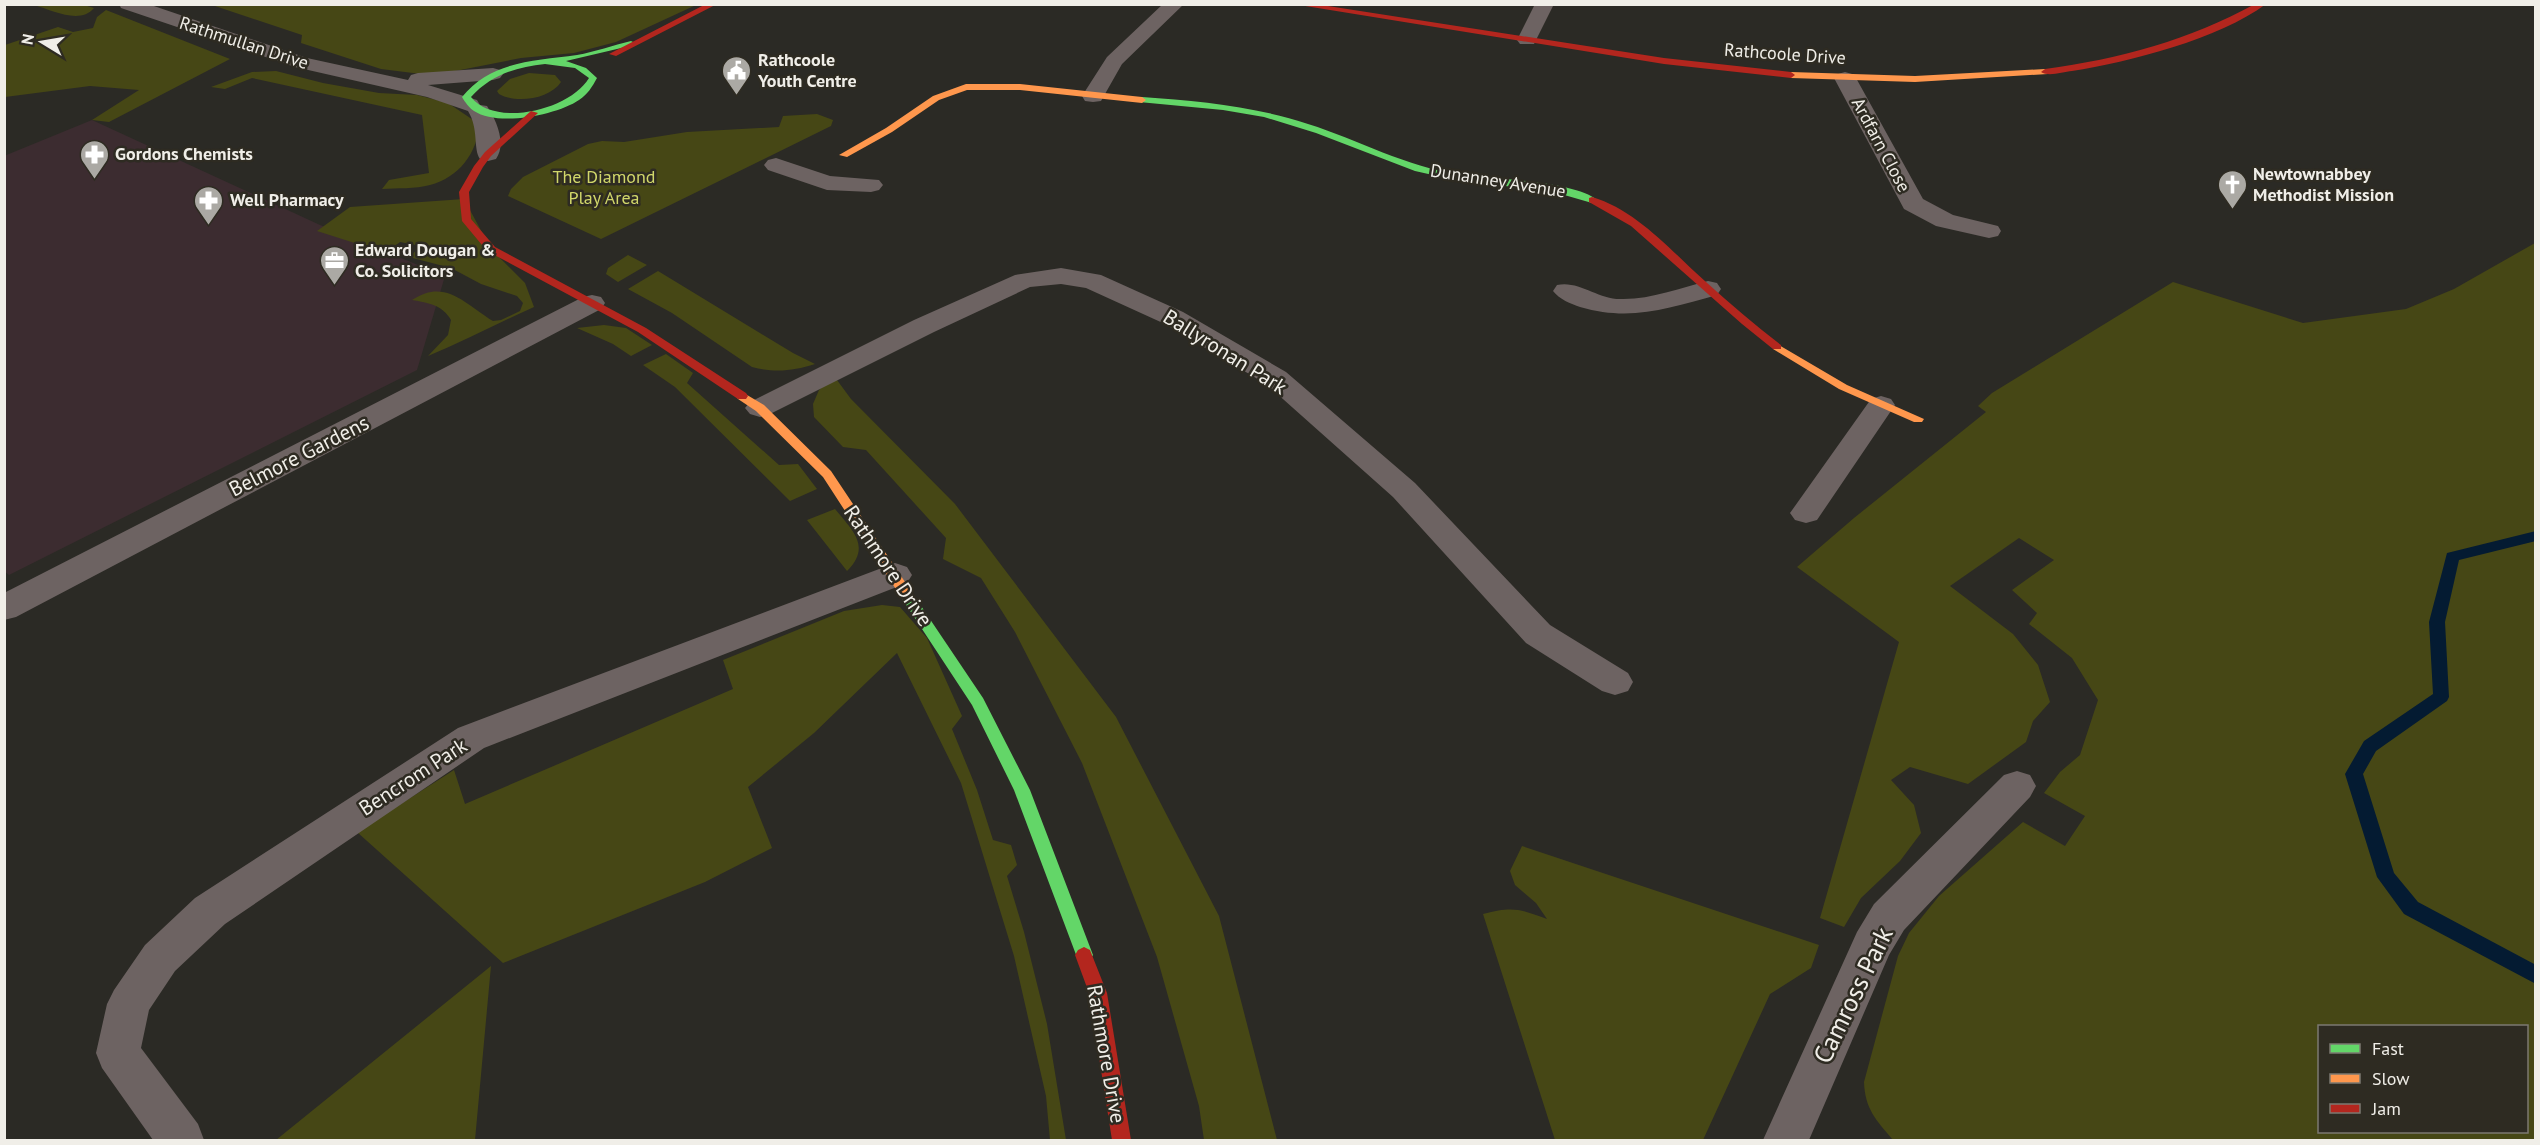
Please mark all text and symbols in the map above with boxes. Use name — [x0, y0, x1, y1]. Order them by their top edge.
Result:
street label: Rathmullan Drive — [177, 11, 312, 74]
north arrow — [12, 12, 72, 72]
text: N — [16, 32, 38, 46]
street label: Rathcoole Drive — [1723, 38, 1847, 69]
place label: Rathcoole Youth Centre — [757, 48, 857, 92]
public building icon: Rathcoole Youth Centre — [721, 54, 753, 96]
street label: Ardfarn Close — [1847, 94, 1916, 196]
pharmacy icon: Gordons Chemists — [78, 138, 110, 180]
place label: Gordons Chemists — [115, 142, 253, 165]
street label: Dunanney Avenue — [1429, 158, 1567, 203]
place label: Newtownabbey Methodist Mission — [2253, 162, 2394, 206]
park label: The Diamond Play Area — [552, 165, 656, 209]
church icon: Newtownabbey Methodist Mission — [2216, 168, 2248, 210]
pharmacy icon: Well Pharmacy — [193, 184, 225, 226]
place label: Well Pharmacy — [230, 188, 344, 211]
place label: Edward Dougan & Co. Solicitors — [355, 238, 495, 282]
office icon: Edward Dougan & Co. Solicitors — [318, 244, 350, 286]
street label: Ballyronan Park — [1158, 303, 1292, 400]
street label: Belmore Gardens — [224, 409, 373, 502]
street label: Rathmore Drive — [838, 500, 939, 631]
street label: Bencrom Park — [354, 732, 472, 822]
street label: Camross Park — [1805, 921, 1900, 1068]
street label: Rathmore Drive — [1081, 983, 1132, 1125]
legend — [2318, 1025, 2528, 1133]
text: Fast — [2372, 1037, 2404, 1060]
text: Slow — [2372, 1067, 2410, 1090]
text: Jam — [2371, 1097, 2401, 1120]

